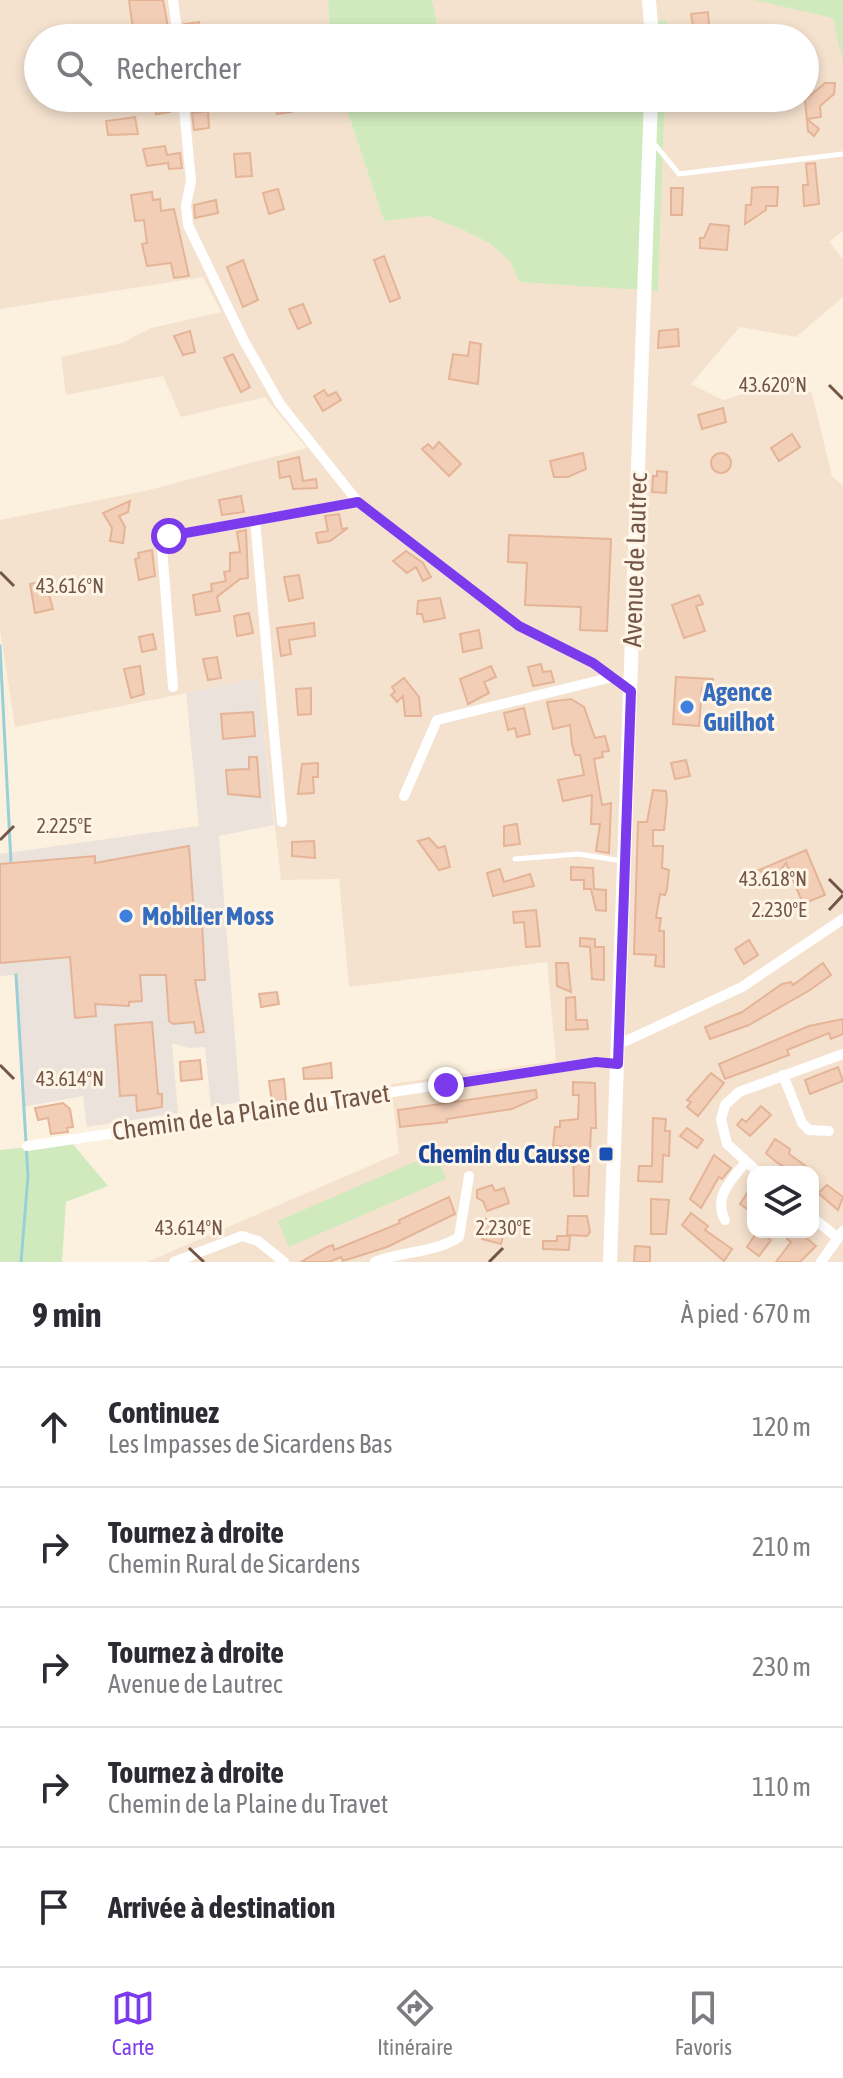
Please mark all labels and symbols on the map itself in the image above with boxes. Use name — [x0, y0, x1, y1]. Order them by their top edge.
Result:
text: 43.620°N — [739, 373, 807, 396]
street label: Avenue de Lautrec — [617, 472, 653, 648]
route start — [151, 518, 187, 554]
text: 43.616°N — [36, 574, 104, 597]
place label: Agence Guilhot — [702, 677, 775, 737]
marker: Agence Guilhot — [678, 698, 696, 716]
text: 2.225°E — [36, 814, 92, 837]
text: 43.618°N — [739, 867, 807, 890]
text: 2.230°E — [751, 898, 807, 921]
place label: Mobilier Moss — [142, 901, 274, 931]
marker: Mobilier Moss — [117, 907, 135, 925]
text: 43.614°N — [36, 1067, 104, 1090]
route end — [428, 1067, 464, 1103]
street label: Chemin de la Plaine du Travet — [110, 1078, 392, 1146]
place label: Chemin du Causse — [418, 1139, 590, 1169]
marker: Chemin du Causse — [597, 1145, 615, 1163]
text: 43.614°N — [155, 1216, 223, 1239]
text: 2.230°E — [475, 1216, 531, 1239]

